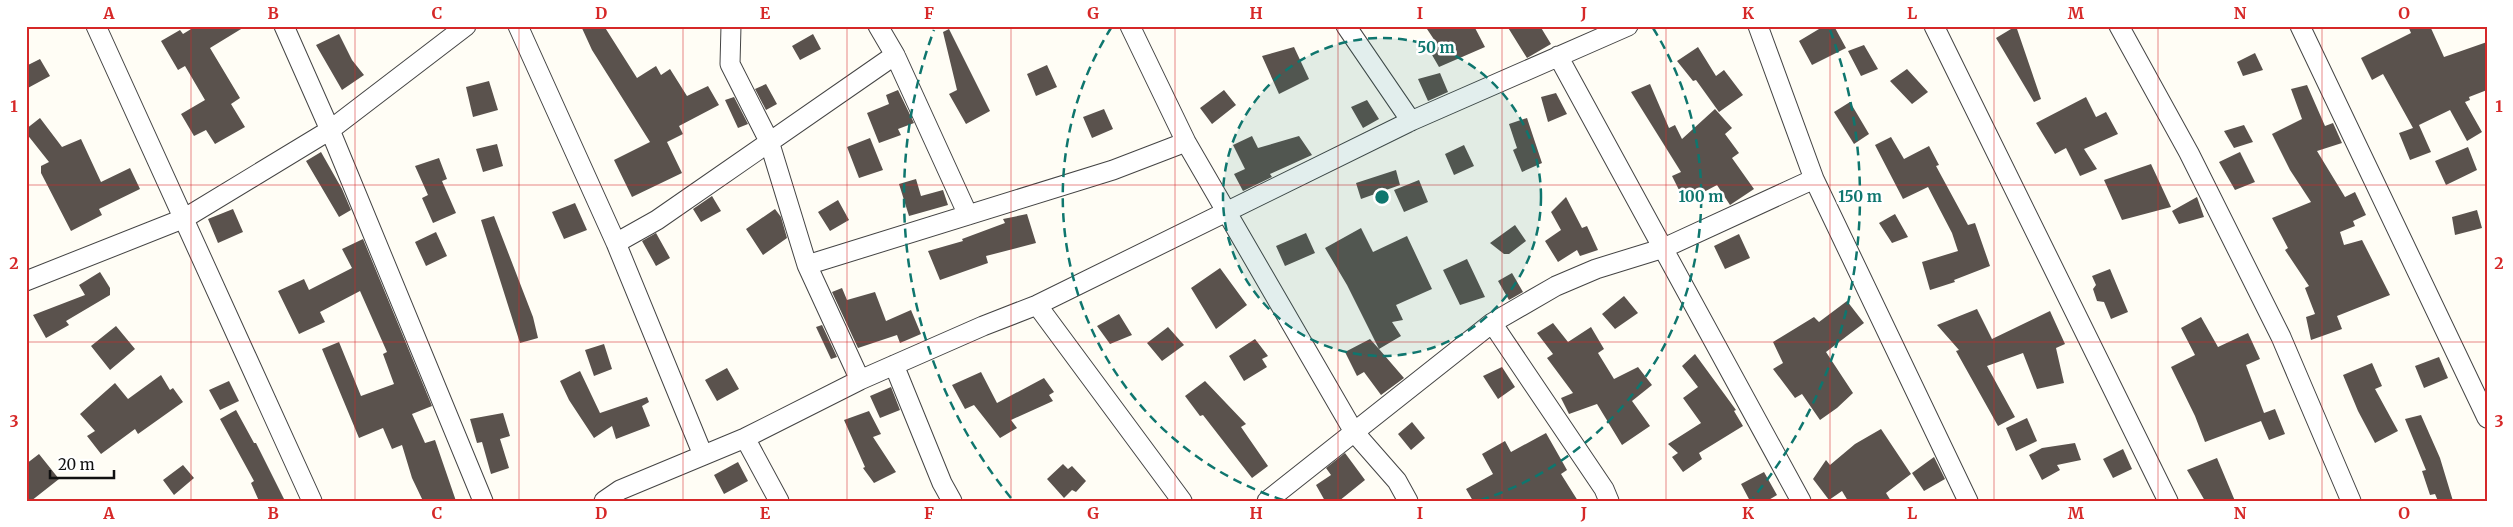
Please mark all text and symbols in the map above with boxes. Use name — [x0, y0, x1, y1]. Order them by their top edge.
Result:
text: A — [102, 3, 115, 23]
text: B — [267, 3, 279, 23]
text: C — [432, 3, 442, 23]
text: D — [595, 3, 607, 23]
text: E — [760, 3, 771, 23]
text: F — [924, 3, 934, 23]
text: G — [1087, 3, 1099, 23]
text: H — [1249, 3, 1263, 23]
text: I — [1417, 3, 1423, 23]
text: J — [1580, 3, 1587, 23]
text: K — [1742, 3, 1754, 23]
text: L — [1907, 3, 1917, 23]
text: M — [2068, 3, 2085, 23]
text: N — [2234, 3, 2247, 23]
text: O — [2398, 3, 2410, 23]
text: 50 m — [1417, 38, 1455, 57]
text: 1 — [10, 96, 18, 116]
text: 1 — [2495, 96, 2503, 116]
text: 100 m — [1679, 187, 1723, 206]
text: 150 m — [1838, 187, 1882, 206]
centre of rings — [1373, 188, 1391, 206]
text: 2 — [9, 253, 19, 273]
text: 2 — [2494, 253, 2504, 273]
text: 3 — [9, 411, 19, 431]
text: 3 — [2494, 411, 2504, 431]
scale bar — [50, 447, 114, 479]
text: 20 m — [58, 455, 95, 474]
text: A — [102, 503, 115, 523]
text: B — [267, 503, 279, 523]
text: C — [432, 503, 442, 523]
text: D — [595, 503, 607, 523]
text: E — [760, 503, 771, 523]
text: F — [924, 503, 934, 523]
text: G — [1087, 503, 1099, 523]
text: H — [1249, 503, 1263, 523]
text: I — [1417, 503, 1423, 523]
text: J — [1580, 503, 1587, 523]
text: K — [1742, 503, 1754, 523]
text: L — [1907, 503, 1917, 523]
text: M — [2068, 503, 2085, 523]
text: N — [2234, 503, 2247, 523]
text: O — [2398, 503, 2410, 523]

